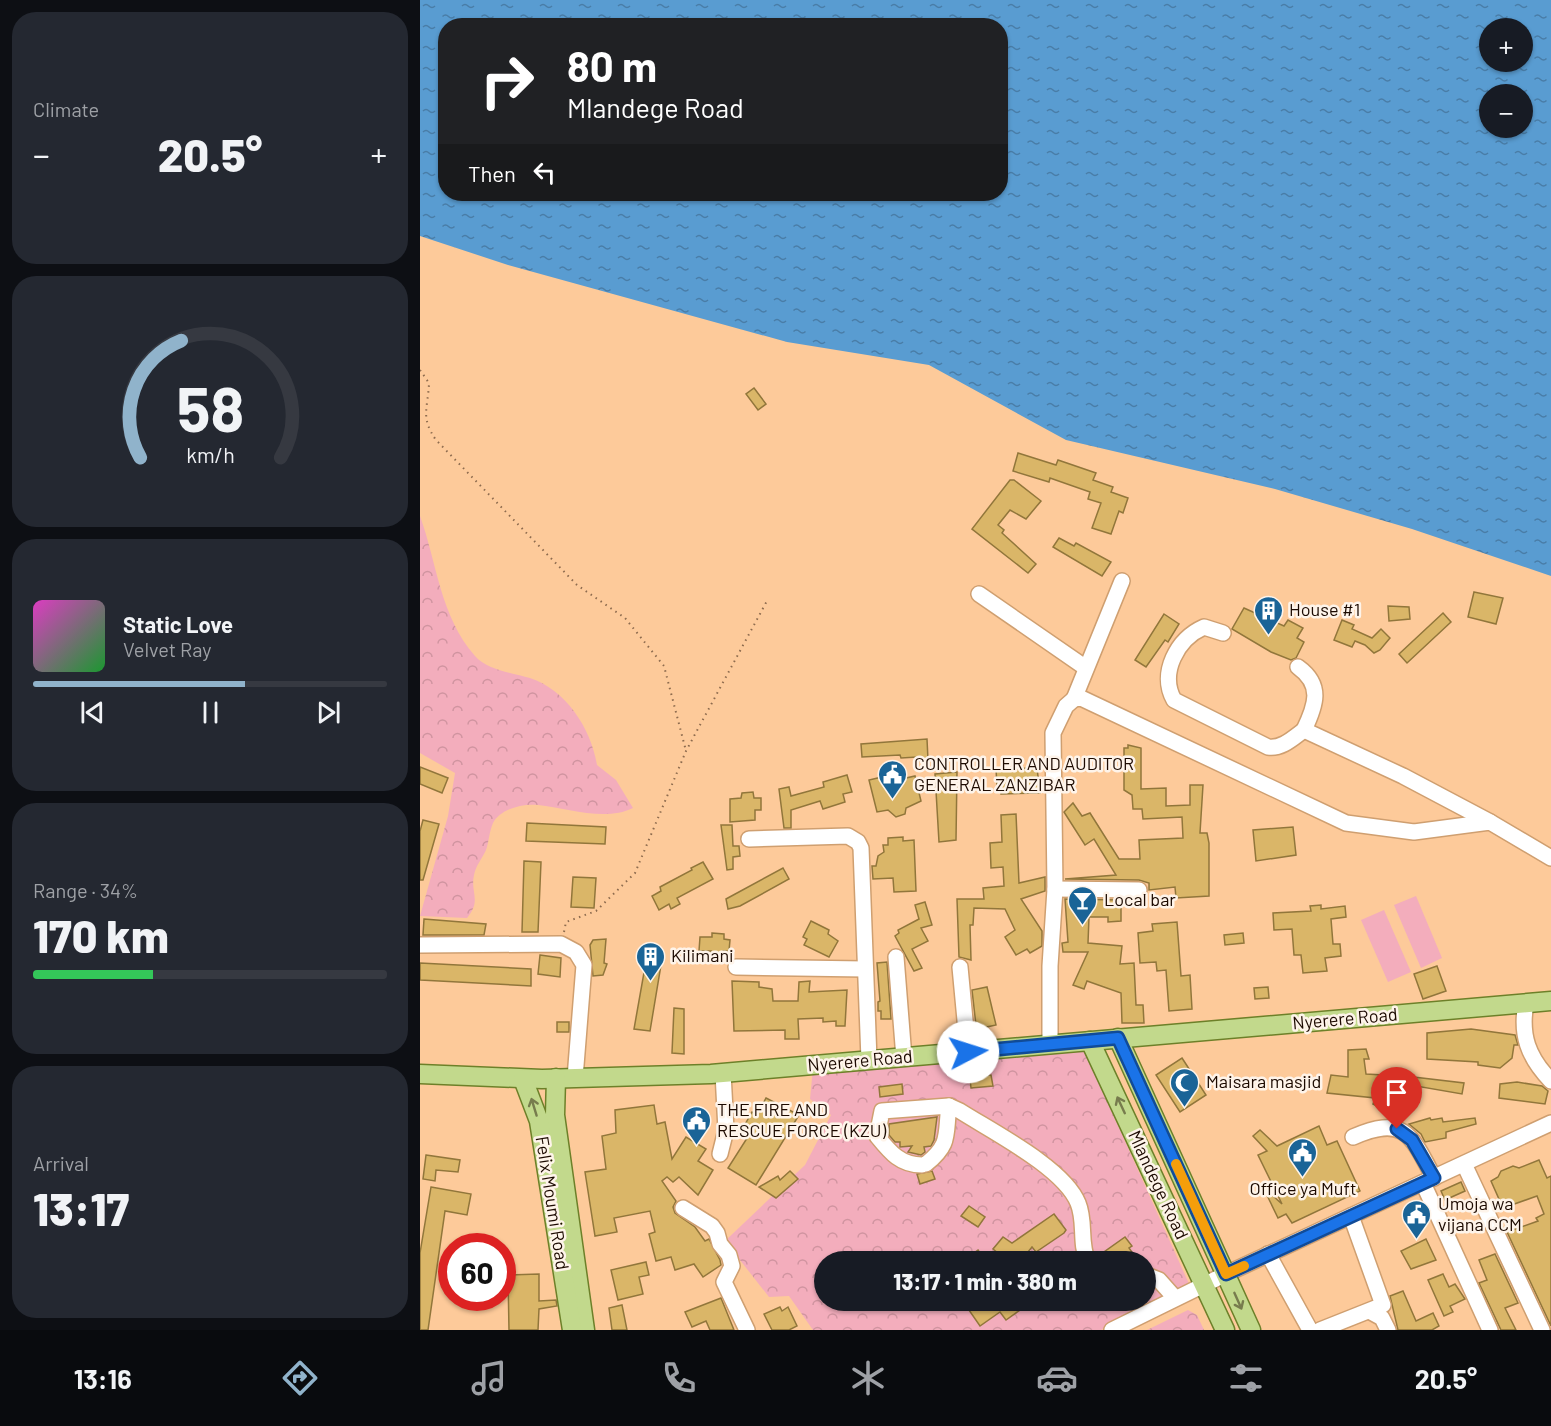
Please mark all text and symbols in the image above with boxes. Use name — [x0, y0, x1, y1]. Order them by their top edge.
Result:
map controls — [1479, 18, 1533, 138]
button: + — [1479, 18, 1533, 72]
text: 80 m — [567, 40, 657, 90]
icon: right — [468, 42, 546, 120]
button: − — [1479, 84, 1533, 138]
text: Mlandege Road — [567, 91, 744, 123]
text: Climate — [33, 97, 99, 121]
text: 20.5° — [158, 127, 262, 181]
text: − — [33, 134, 50, 174]
text: + — [371, 134, 387, 174]
icon: left — [528, 156, 561, 189]
text: Then — [468, 160, 516, 186]
text: 58 — [176, 371, 244, 445]
text: km/h — [186, 443, 234, 468]
building icon: House #1 — [1252, 594, 1284, 636]
place label: House #1 — [1289, 598, 1360, 620]
text: Static Love — [123, 611, 233, 637]
text: Velvet Ray — [123, 637, 212, 661]
icon: previous — [76, 696, 109, 729]
icon: pause — [194, 696, 227, 729]
icon: next — [312, 696, 345, 729]
place label: CONTROLLER AND AUDITOR GENERAL ZANZIBAR — [914, 752, 1134, 795]
public building icon: CONTROLLER AND AUDITOR GENERAL ZANZIBAR — [877, 758, 909, 800]
text: Range · 34% — [33, 878, 138, 902]
bar icon: Local bar — [1067, 884, 1099, 926]
place label: Local bar — [1104, 888, 1176, 910]
text: 170 km — [33, 908, 169, 962]
building icon: Kilimani — [634, 940, 666, 982]
place label: Kilimani — [671, 944, 734, 966]
street label: Nyerere Road — [1292, 1002, 1398, 1034]
position arrow — [936, 1020, 1000, 1084]
street label: Nyerere Road — [807, 1044, 913, 1076]
mosque icon: Maisara masjid — [1169, 1066, 1201, 1108]
pin — [1371, 1067, 1422, 1129]
place label: Maisara masjid — [1206, 1070, 1321, 1092]
icon: arrive — [1380, 1076, 1413, 1109]
one-way arrow — [1115, 1097, 1126, 1115]
one-way arrow — [528, 1098, 539, 1117]
place label: THE FIRE AND RESCUE FORCE (KZU) — [717, 1098, 887, 1141]
public building icon: THE FIRE AND RESCUE FORCE (KZU) — [680, 1104, 712, 1146]
street label: Mlandege Road — [1124, 1127, 1194, 1243]
street label: Felix Moumi Road — [532, 1134, 574, 1271]
public building icon: Office ya Muft — [1287, 1136, 1319, 1178]
text: Arrival — [33, 1151, 89, 1175]
place label: Office ya Muft — [1250, 1177, 1356, 1199]
text: 13:17 — [33, 1181, 129, 1235]
place label: Umoja wa vijana CCM — [1438, 1192, 1522, 1235]
public building icon: Umoja wa vijana CCM — [1401, 1198, 1433, 1240]
speed limit sign: 60 — [438, 1233, 516, 1311]
text: 13:17 · 1 min · 380 m — [893, 1268, 1077, 1294]
one-way arrow — [1233, 1292, 1245, 1310]
icon: directions — [279, 1357, 321, 1399]
icon: music — [468, 1357, 510, 1399]
icon: phone — [658, 1357, 700, 1399]
icon: climate — [847, 1357, 889, 1399]
icon: car — [1036, 1357, 1078, 1399]
icon: filters — [1225, 1357, 1267, 1399]
text: 13:16 — [74, 1362, 132, 1394]
text: 20.5° — [1415, 1362, 1477, 1394]

